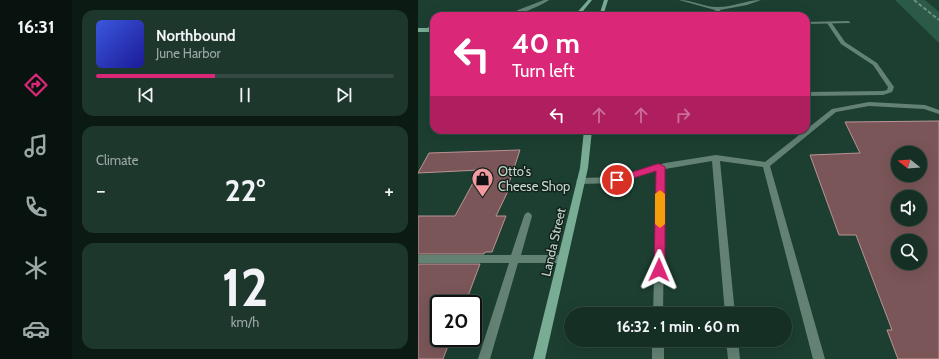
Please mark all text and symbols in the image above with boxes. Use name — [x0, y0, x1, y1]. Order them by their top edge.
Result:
text: 16:31 — [17, 16, 55, 38]
text: 40 m — [512, 26, 580, 60]
text: Northbound — [156, 27, 236, 45]
icon: left — [446, 28, 498, 80]
text: June Harbor — [156, 45, 221, 61]
text: Turn left — [512, 60, 575, 82]
icon: directions — [22, 71, 50, 99]
icon: previous — [135, 84, 157, 106]
icon: pause — [234, 84, 256, 106]
icon: next — [333, 84, 355, 106]
icon: left — [546, 104, 568, 126]
icon: ahead — [588, 104, 610, 126]
icon: ahead — [630, 104, 652, 126]
icon: right — [672, 104, 694, 126]
icon: music — [22, 132, 50, 160]
north arrow — [891, 146, 927, 182]
map controls — [891, 146, 927, 270]
text: Climate — [96, 152, 138, 168]
place label: Otto's Cheese Shop — [498, 163, 570, 194]
pin — [600, 163, 634, 197]
shop icon: Otto's Cheese Shop — [470, 165, 496, 198]
icon: arrive — [606, 169, 628, 191]
text: 22° — [225, 172, 265, 209]
text: − — [96, 177, 106, 204]
text: + — [384, 177, 394, 204]
button: sound — [891, 190, 927, 226]
icon: phone — [22, 193, 50, 221]
street label: Landa Street — [537, 206, 569, 278]
button: search — [891, 234, 927, 270]
position arrow — [638, 249, 680, 291]
icon: climate — [22, 254, 50, 282]
text: 12 — [222, 256, 268, 319]
speed limit sign: 20 — [430, 295, 482, 347]
text: km/h — [231, 314, 259, 330]
icon: car — [22, 315, 50, 343]
text: 16:32 · 1 min · 60 m — [616, 318, 740, 336]

